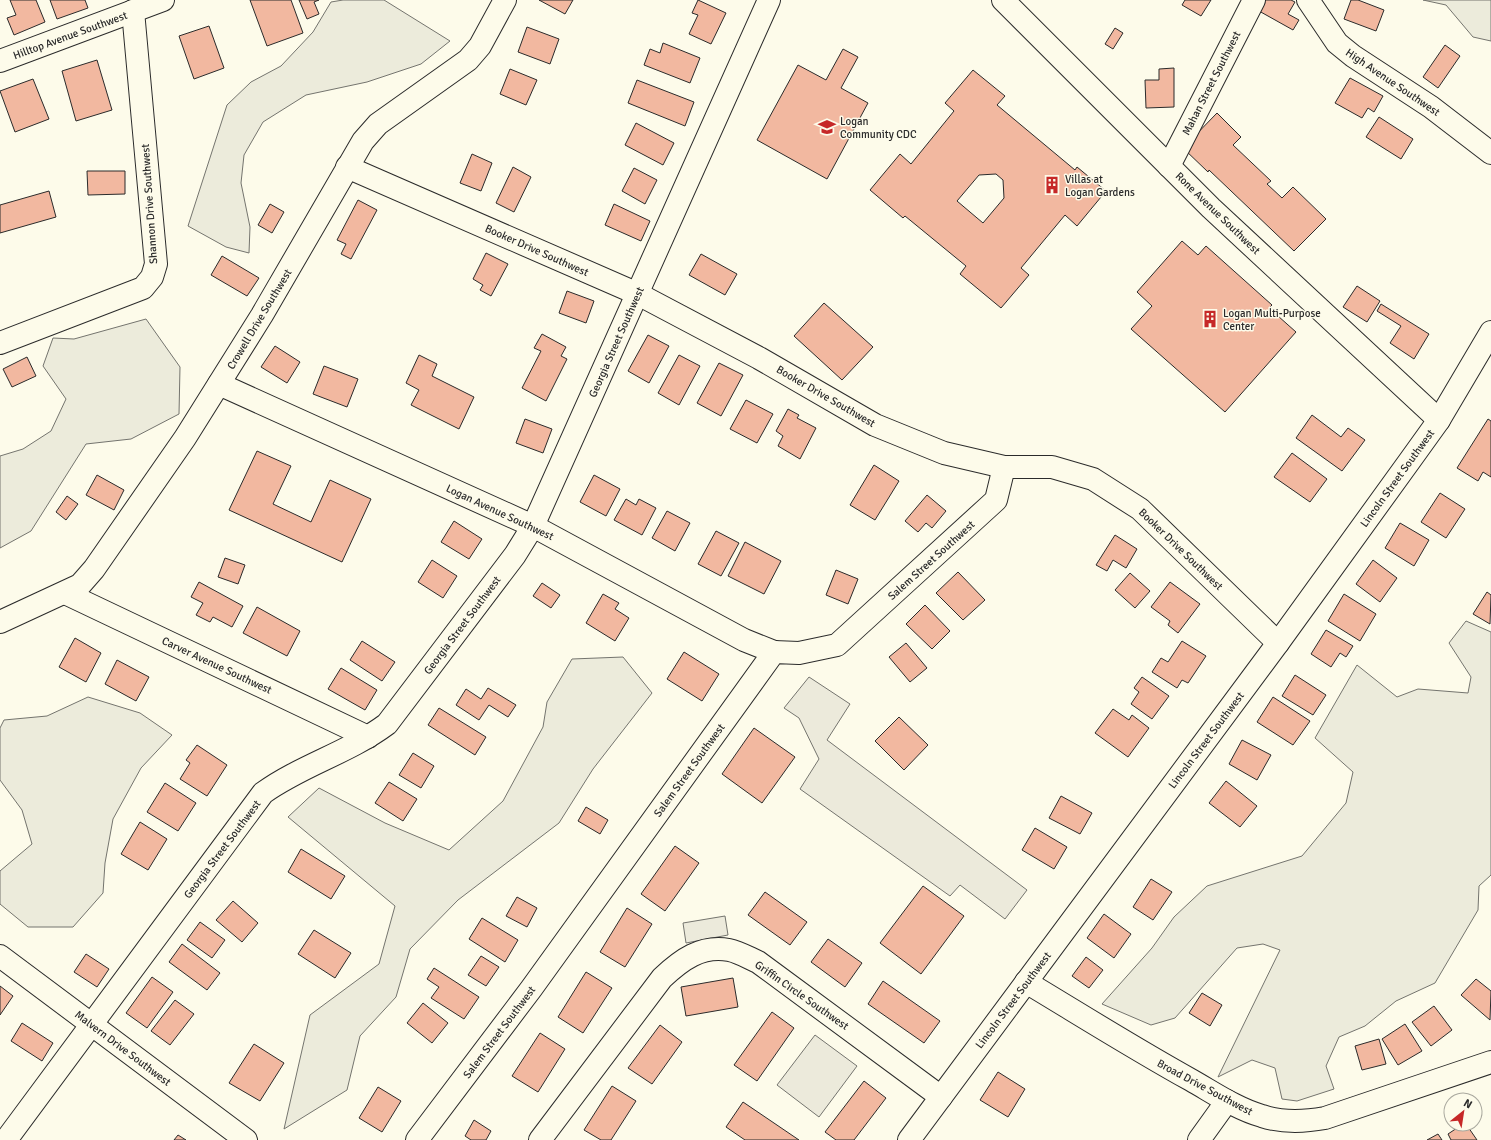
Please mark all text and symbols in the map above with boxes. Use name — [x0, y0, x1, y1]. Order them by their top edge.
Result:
street label: Hilltop Avenue Southwest — [11, 9, 129, 62]
street label: Mahan Street Southwest — [1180, 29, 1243, 137]
street label: High Avenue Southwest — [1343, 46, 1442, 119]
place label: Logan Community CDC — [840, 115, 917, 141]
school or university icon: Logan Community CDC — [817, 117, 837, 137]
street label: Shannon Drive Southwest — [139, 143, 160, 264]
street label: Rone Avenue Southwest — [1173, 170, 1263, 257]
place label: Villas at Logan Gardens — [1065, 173, 1135, 199]
building icon: Villas at Logan Gardens — [1042, 175, 1062, 195]
street label: Booker Drive Southwest — [483, 222, 591, 279]
street label: Crowell Drive Southwest — [224, 267, 295, 372]
street label: Georgia Street Southwest — [586, 285, 647, 399]
place label: Logan Multi-Purpose Center — [1223, 307, 1321, 333]
building icon: Logan Multi-Purpose Center — [1200, 309, 1220, 329]
street label: Booker Drive Southwest — [774, 363, 878, 430]
street label: Lincoln Street Southwest — [1358, 427, 1437, 530]
street label: Logan Avenue Southwest — [444, 482, 556, 543]
street label: Booker Drive Southwest — [1136, 506, 1226, 593]
street label: Salem Street Southwest — [885, 518, 977, 603]
street label: Georgia Street Southwest — [421, 574, 504, 677]
street label: Carver Avenue Southwest — [160, 634, 274, 697]
street label: Lincoln Street Southwest — [1166, 689, 1247, 791]
street label: Salem Street Southwest — [651, 721, 728, 819]
street label: Georgia Street Southwest — [181, 798, 264, 901]
street label: Lincoln Street Southwest — [973, 949, 1054, 1051]
street label: Griffin Circle Southwest — [752, 958, 851, 1033]
street label: Salem Street Southwest — [460, 984, 538, 1081]
street label: Malvern Drive Southwest — [72, 1008, 173, 1089]
street label: Broad Drive Southwest — [1155, 1057, 1255, 1118]
north arrow — [1443, 1092, 1483, 1132]
text: N — [1461, 1096, 1474, 1111]

